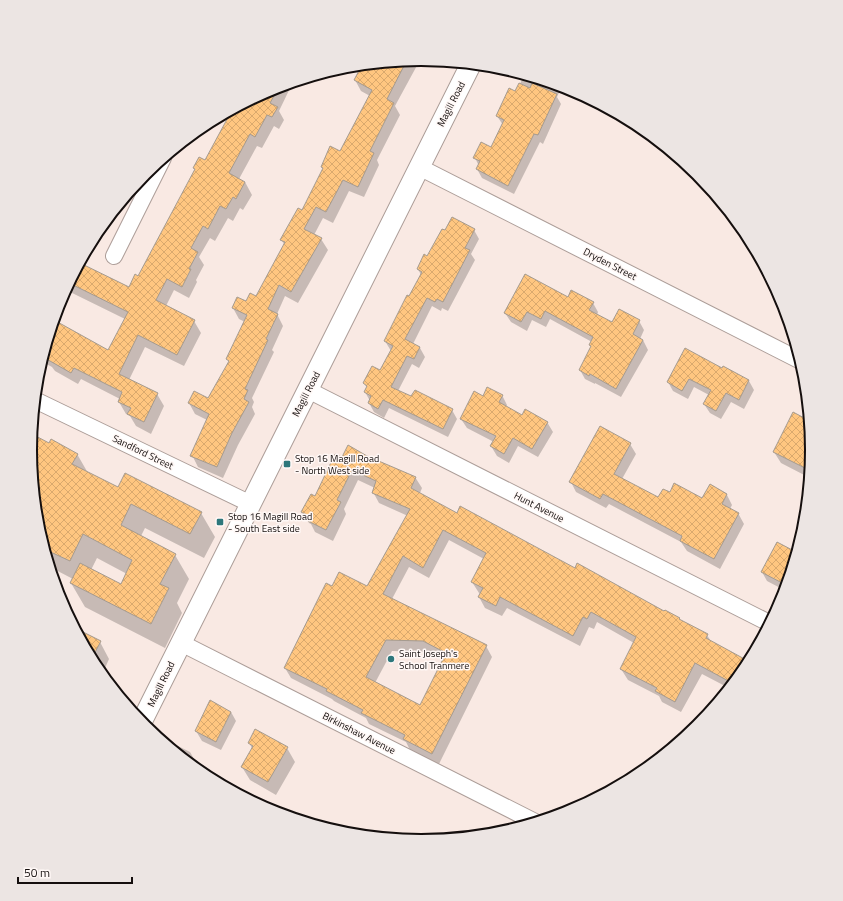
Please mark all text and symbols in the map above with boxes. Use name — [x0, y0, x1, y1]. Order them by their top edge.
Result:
street label: Magill Road — [433, 79, 469, 129]
street label: Dryden Street — [581, 244, 640, 284]
street label: Magill Road — [288, 369, 324, 419]
street label: Sandford Street — [110, 431, 176, 473]
place label: Stop 16 Magill Road - North West side — [295, 451, 379, 478]
marker: Stop 16 Magill Road - North West side — [282, 459, 292, 469]
street label: Hunt Avenue — [511, 488, 567, 526]
place label: Stop 16 Magill Road - South East side — [228, 509, 312, 536]
marker: Stop 16 Magill Road - South East side — [215, 517, 225, 527]
place label: Saint Joseph's School Tranmere — [399, 646, 469, 673]
marker: Saint Joseph's School Tranmere — [386, 654, 396, 664]
street label: Magill Road — [143, 659, 179, 709]
street label: Birkinshaw Avenue — [320, 708, 398, 758]
scale bar — [18, 859, 132, 885]
text: 50 m — [24, 863, 50, 882]

